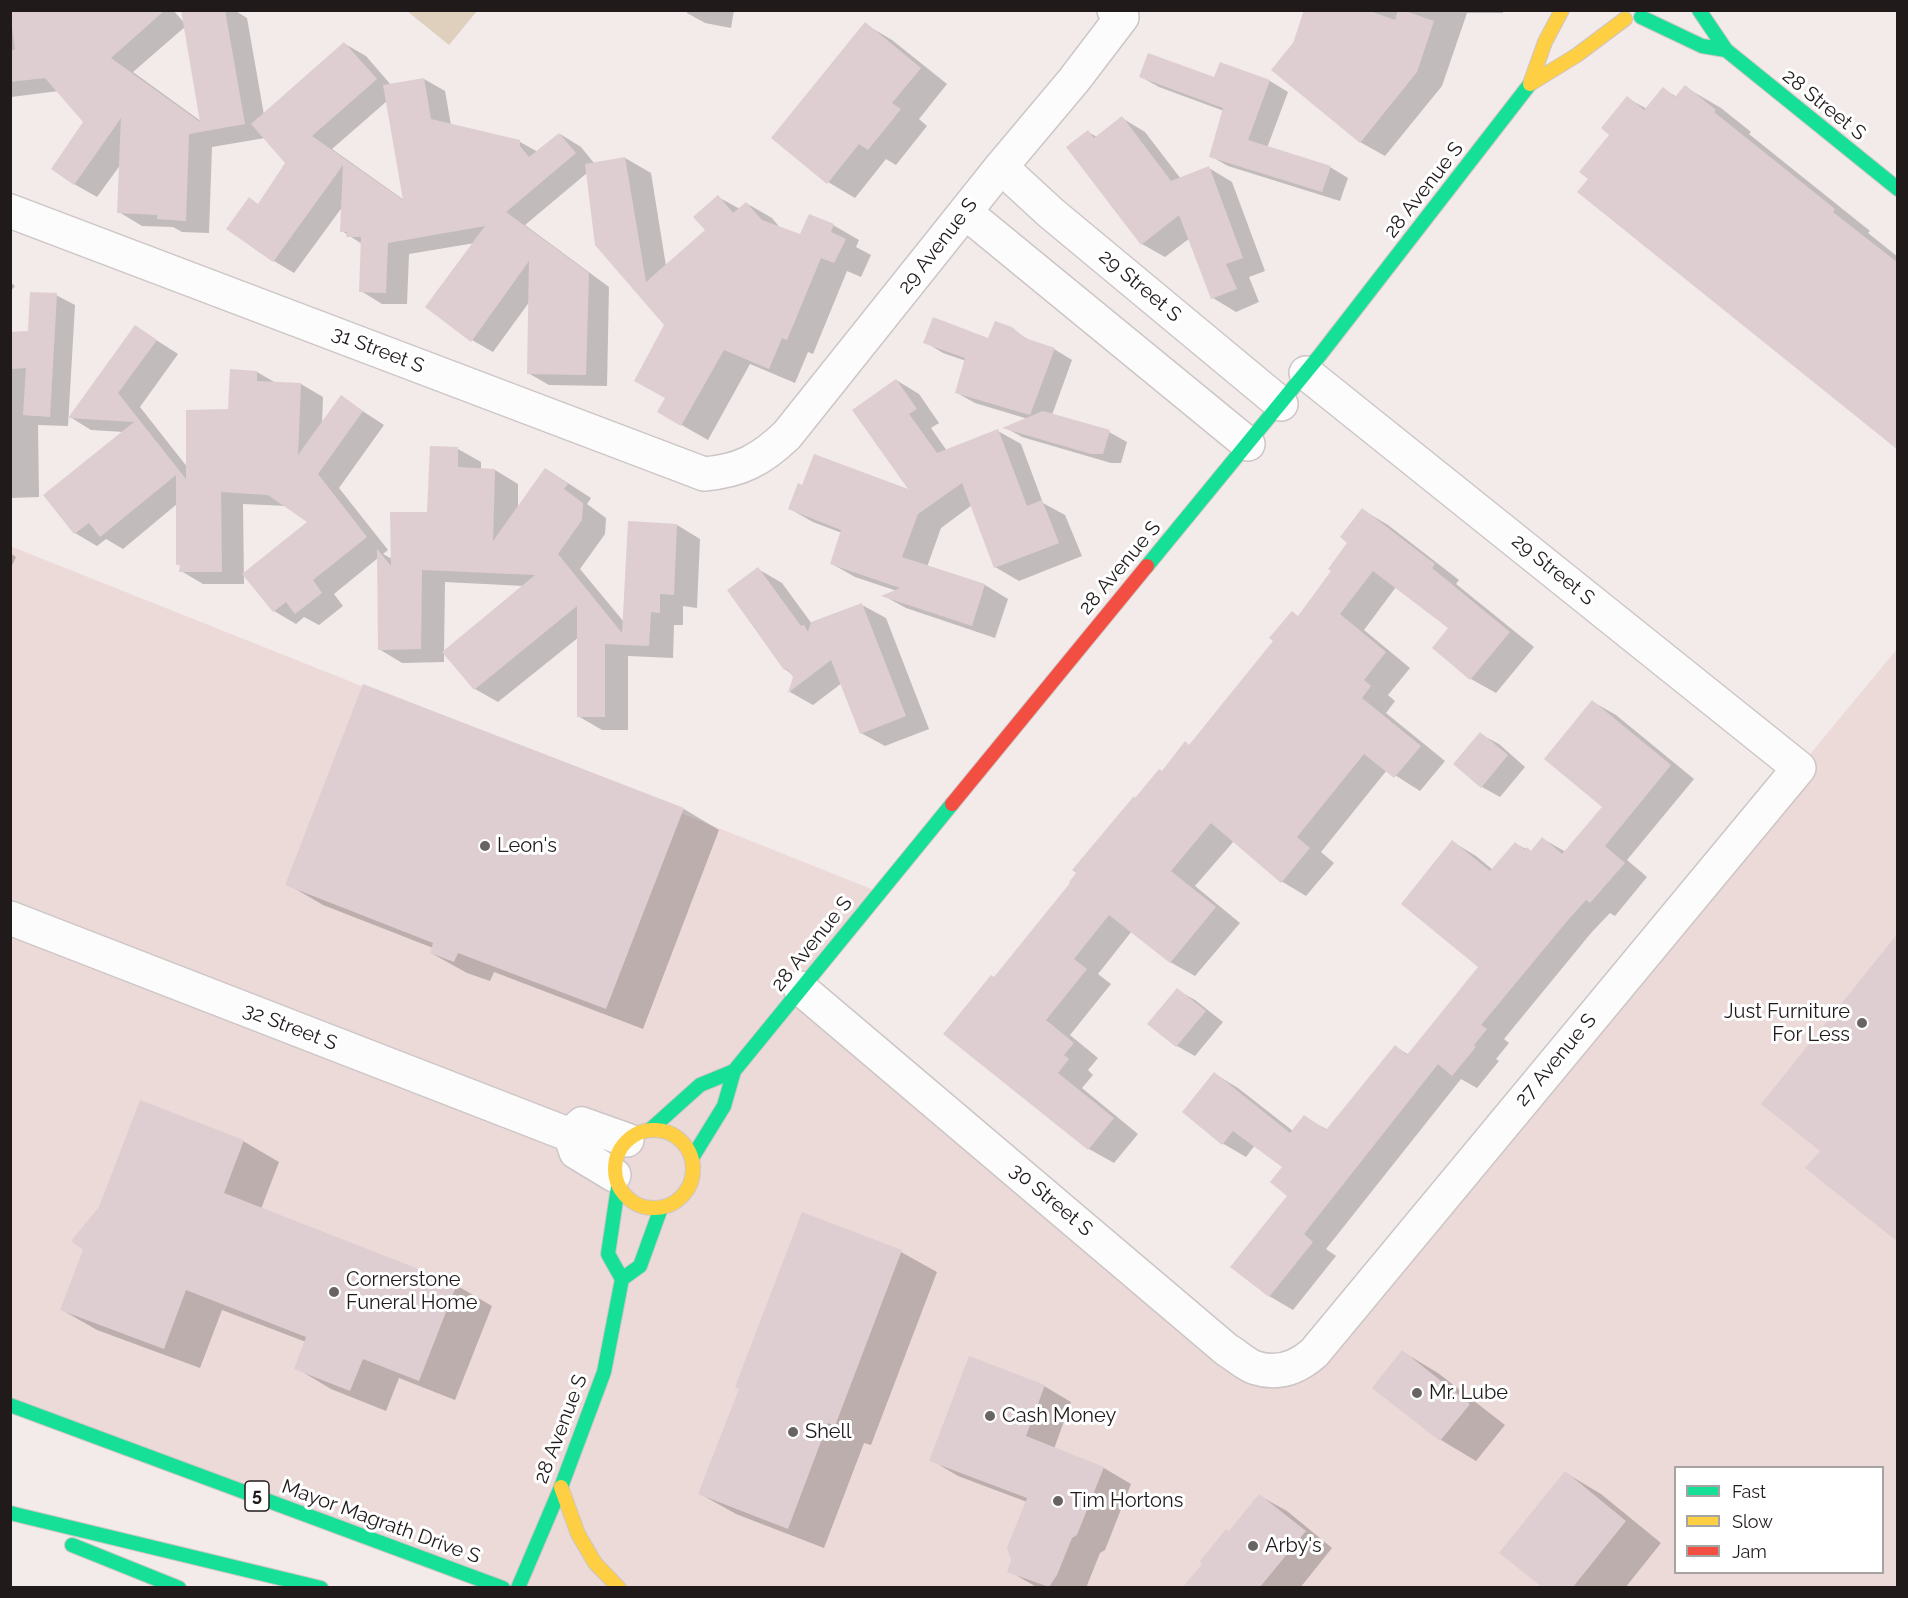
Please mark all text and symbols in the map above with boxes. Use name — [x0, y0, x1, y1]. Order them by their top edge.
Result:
street label: 28 Street S — [1778, 64, 1870, 146]
street label: 28 Avenue S — [1379, 137, 1469, 243]
street label: 29 Avenue S — [893, 193, 983, 299]
street label: 29 Street S — [1094, 245, 1186, 327]
street label: 31 Street S — [328, 321, 428, 379]
street label: 28 Avenue S — [1074, 516, 1166, 620]
street label: 29 Street S — [1507, 529, 1599, 611]
place label: Leon's — [497, 834, 557, 858]
marker: Leon's — [478, 839, 492, 853]
street label: 28 Avenue S — [767, 892, 857, 996]
street label: 32 Street S — [240, 998, 340, 1056]
place label: Just Furniture For Less — [1724, 1000, 1850, 1047]
street label: 27 Avenue S — [1510, 1009, 1602, 1111]
marker: Just Furniture For Less — [1855, 1016, 1869, 1030]
street label: 30 Street S — [1005, 1158, 1097, 1242]
place label: Cornerstone Funeral Home — [346, 1268, 477, 1315]
marker: Cornerstone Funeral Home — [327, 1285, 341, 1299]
street label: 28 Avenue S — [529, 1371, 593, 1487]
place label: Mr. Lube — [1429, 1381, 1508, 1405]
marker: Mr. Lube — [1410, 1386, 1424, 1400]
place label: Cash Money — [1002, 1404, 1116, 1428]
marker: Cash Money — [983, 1409, 997, 1423]
place label: Shell — [805, 1420, 851, 1444]
marker: Shell — [786, 1425, 800, 1439]
legend — [1674, 1466, 1884, 1574]
street label: Mayor Magrath Drive S — [278, 1475, 484, 1569]
road number: 5 — [245, 1481, 269, 1511]
text: Fast — [1732, 1481, 1766, 1502]
place label: Tim Hortons — [1070, 1489, 1183, 1513]
marker: Tim Hortons — [1051, 1494, 1065, 1508]
text: Slow — [1732, 1511, 1773, 1532]
place label: Arby's — [1265, 1534, 1322, 1558]
marker: Arby's — [1246, 1539, 1260, 1553]
text: Jam — [1732, 1541, 1767, 1562]

